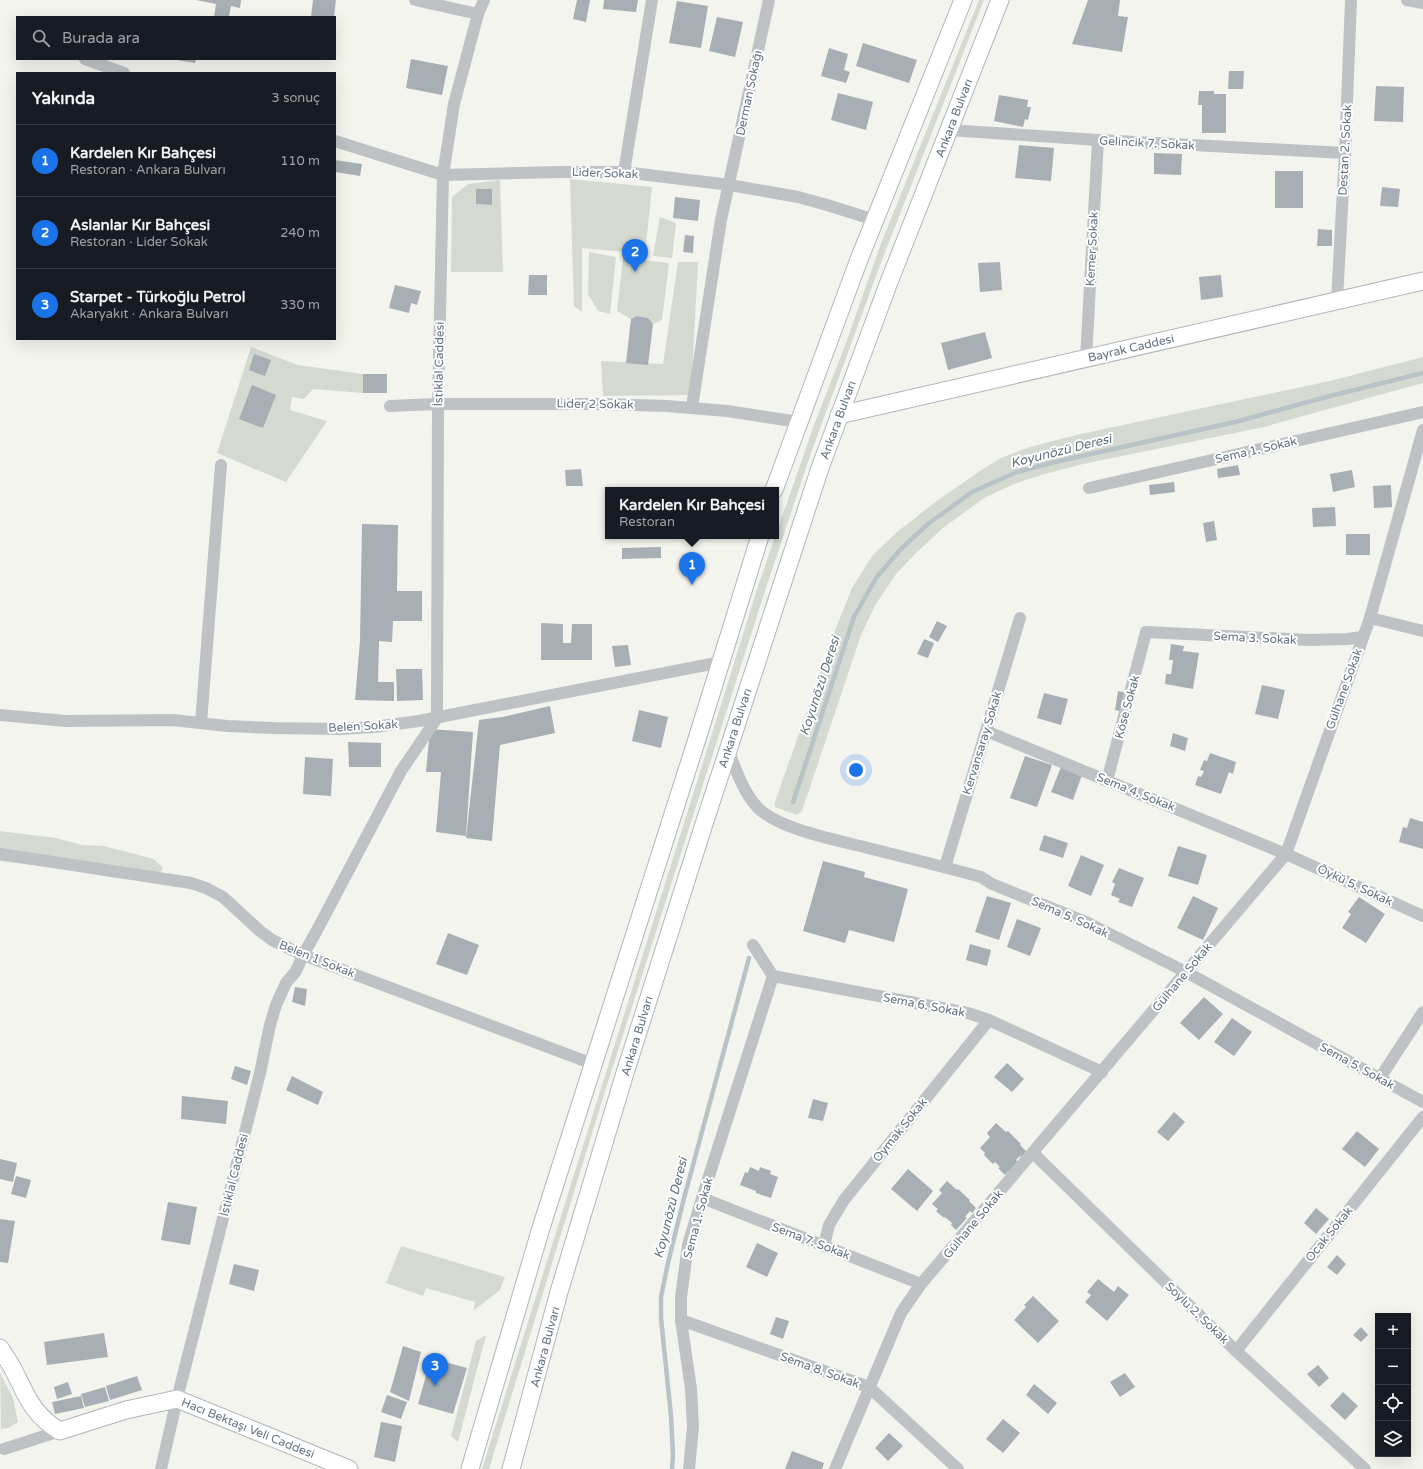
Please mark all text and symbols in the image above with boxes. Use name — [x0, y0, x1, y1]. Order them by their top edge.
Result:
search box — [16, 16, 336, 60]
icon: search — [30, 27, 52, 49]
text: Burada ara — [62, 29, 140, 47]
street label: Derman Sokağı — [733, 49, 765, 137]
street label: Ankara Bulvarı — [933, 77, 975, 159]
text: Yakında — [32, 88, 95, 109]
text: 3 sonuç — [272, 90, 320, 106]
street label: Destan 2. Sokak — [1336, 104, 1354, 196]
street label: Gelincik 7. Sokak — [1099, 134, 1196, 153]
text: Kardelen Kır Bahçesi — [70, 144, 216, 162]
text: 1 — [41, 153, 49, 169]
text: 110 m — [280, 153, 320, 169]
text: Restoran · Ankara Bulvarı — [70, 162, 226, 178]
street label: Lider Sokak — [572, 165, 639, 181]
street label: Kemer Sokak — [1083, 211, 1101, 287]
text: Aslanlar Kır Bahçesi — [70, 216, 210, 234]
text: 2 — [41, 225, 49, 241]
text: 240 m — [280, 225, 320, 241]
text: Restoran · Lider Sokak — [70, 234, 208, 250]
pin: 2 — [622, 239, 648, 272]
text: Starpet - Türkoğlu Petrol — [70, 288, 245, 306]
text: 3 — [41, 297, 49, 313]
text: 330 m — [280, 297, 320, 313]
text: Akaryakıt · Ankara Bulvarı — [70, 306, 228, 322]
street label: İstiklal Caddesi — [431, 322, 447, 406]
street label: Bayrak Caddesi — [1086, 331, 1176, 365]
street label: Ankara Bulvarı — [817, 379, 859, 461]
street label: Lider 2 Sokak — [556, 396, 634, 412]
water label: Koyunözü Deresi — [1009, 430, 1115, 471]
street label: Sema 1. Sokak — [1214, 434, 1299, 466]
popup — [605, 487, 779, 539]
text: Kardelen Kır Bahçesi — [619, 496, 765, 514]
text: Restoran — [619, 514, 675, 530]
pin: 1 — [679, 552, 705, 585]
street label: Sema 3. Sokak — [1213, 629, 1297, 647]
water label: Koyunözü Deresi — [796, 633, 844, 738]
street label: Gülhane Sokak — [1323, 646, 1365, 731]
street label: Köse Sokak — [1112, 673, 1142, 740]
street label: Ankara Bulvarı — [716, 686, 754, 770]
street label: Kervansaray Sokak — [960, 689, 1005, 796]
street label: Belen Sokak — [328, 717, 399, 735]
your location — [846, 760, 866, 780]
street label: Sema 4. Sokak — [1095, 770, 1178, 814]
street label: Öykü 5. Sokak — [1315, 861, 1395, 909]
street label: Sema 5. Sokak — [1029, 894, 1111, 940]
street label: Belen 1 Sokak — [277, 937, 357, 981]
street label: Gülhane Sokak — [1149, 940, 1215, 1014]
street label: Sema 6. Sokak — [882, 990, 967, 1020]
street label: Ankara Bulvarı — [618, 994, 656, 1078]
street label: Sema 5. Sokak — [1317, 1040, 1397, 1092]
street label: Oymak Sokak — [870, 1095, 930, 1165]
street label: İstiklal Caddesi — [217, 1132, 251, 1218]
water label: Koyunözü Deresi — [651, 1154, 692, 1260]
street label: Sema 1. Sokak — [680, 1176, 716, 1260]
street label: Gülhane Sokak — [940, 1187, 1006, 1261]
street label: Ocak Sokak — [1303, 1203, 1356, 1264]
street label: Sema 7. Sokak — [770, 1220, 853, 1263]
street label: Soylu 2. Sokak — [1162, 1279, 1232, 1347]
street label: Ankara Bulvarı — [528, 1305, 562, 1389]
map controls — [1375, 1313, 1411, 1457]
button: + — [1375, 1313, 1411, 1349]
street label: Sema 8. Sokak — [778, 1349, 862, 1391]
button: − — [1375, 1349, 1411, 1385]
pin: 3 — [422, 1353, 448, 1386]
button: locate — [1375, 1385, 1411, 1421]
street label: Hacı Bektaşı Veli Caddesi — [179, 1395, 317, 1461]
button: layers — [1375, 1421, 1411, 1457]

